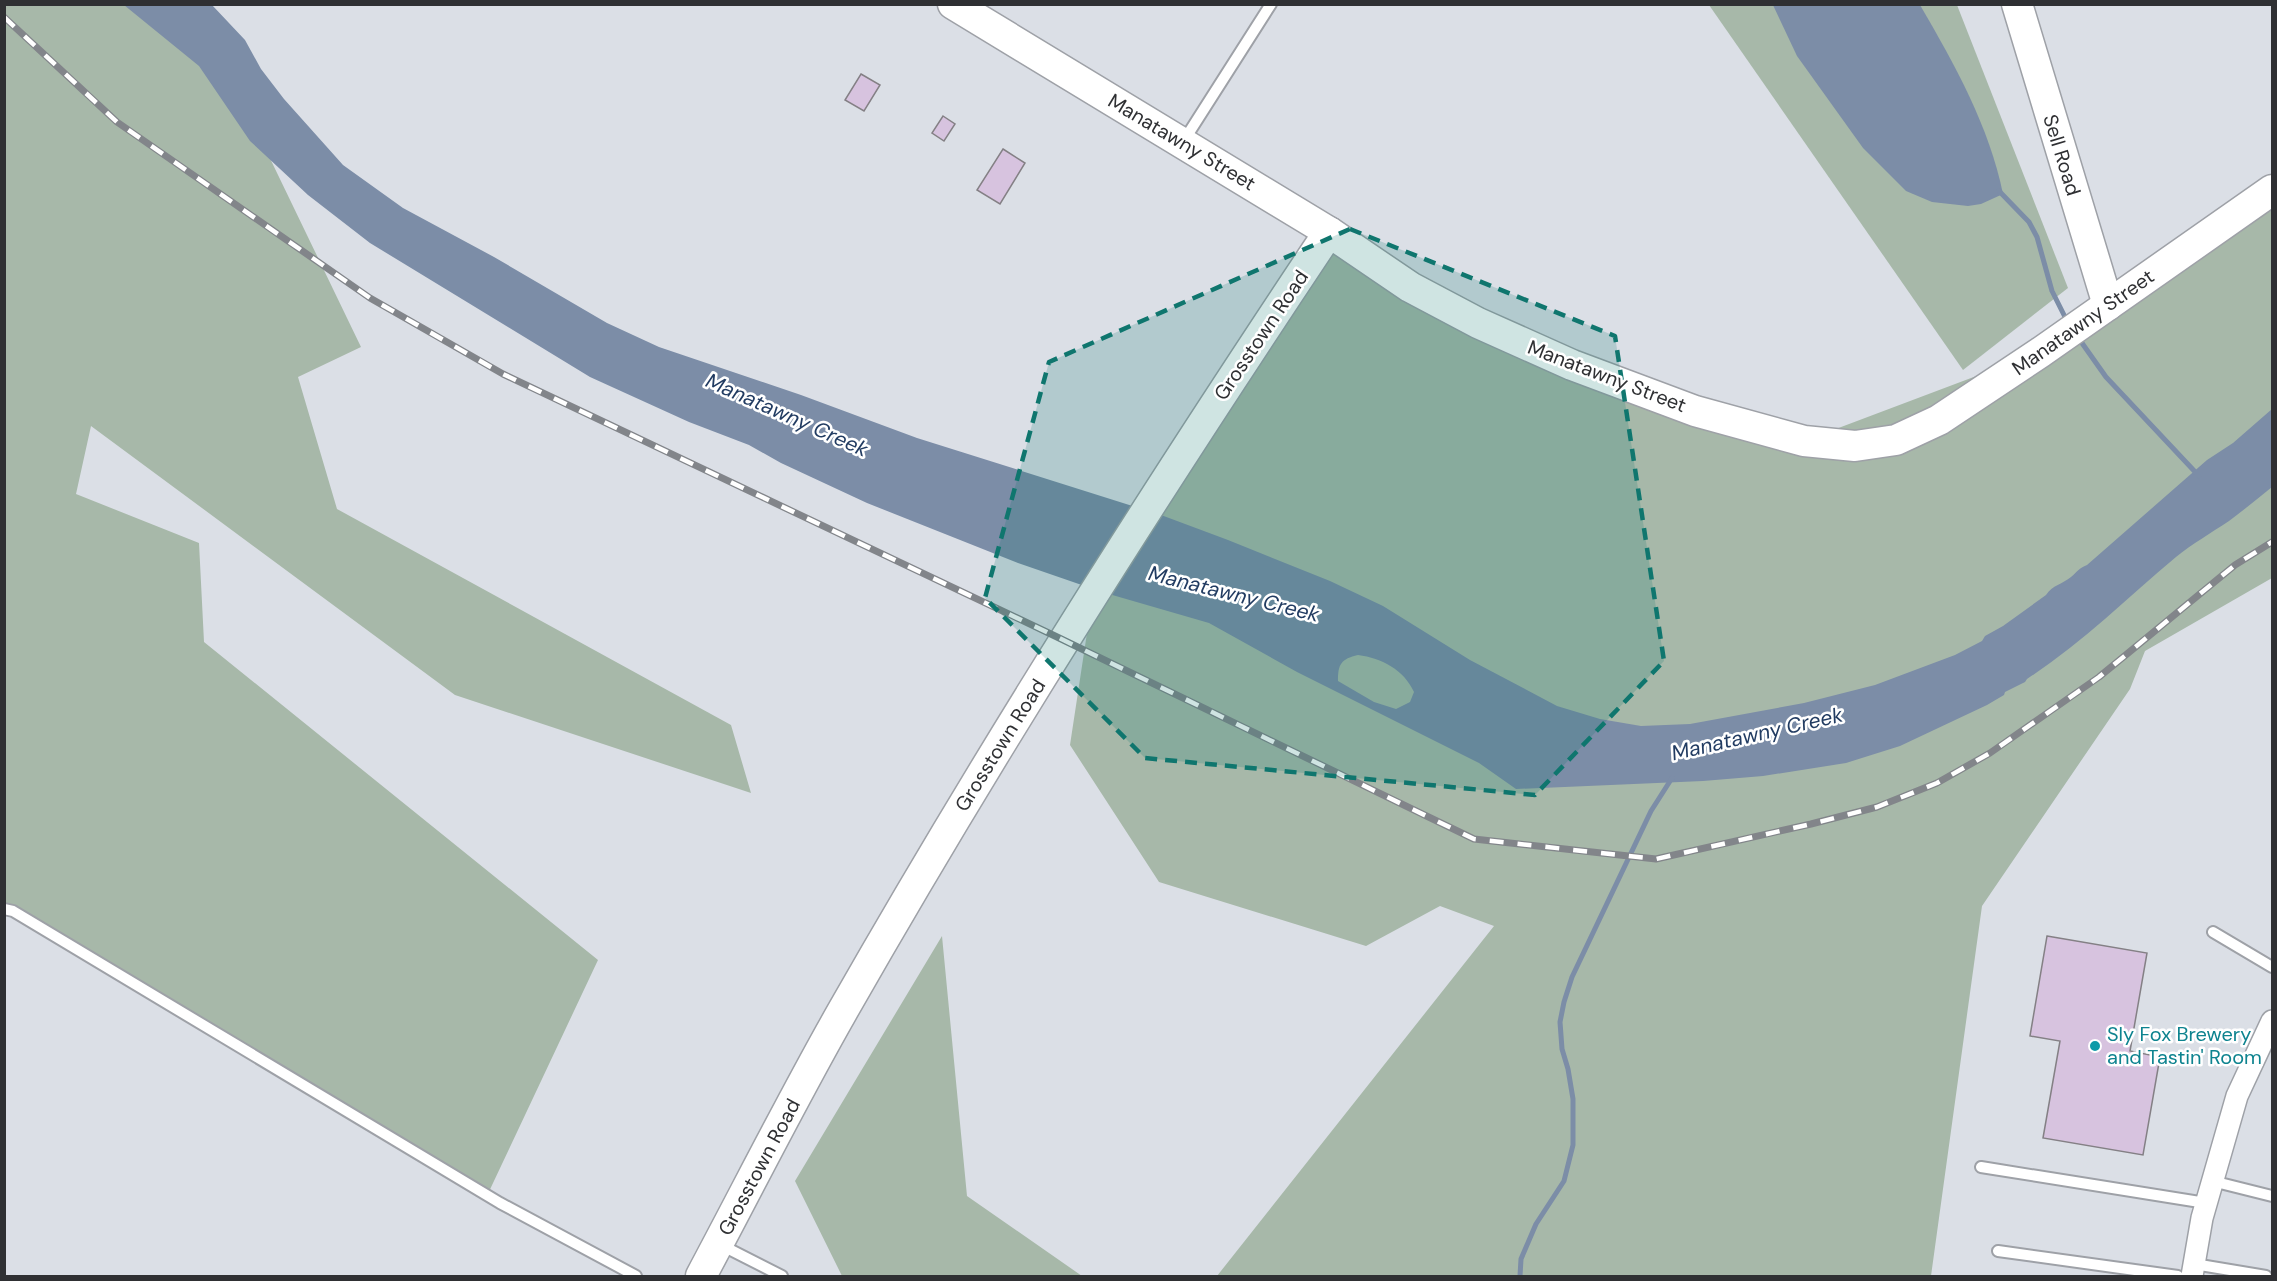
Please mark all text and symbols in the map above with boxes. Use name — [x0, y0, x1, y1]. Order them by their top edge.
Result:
street label: Manatawny Street — [1103, 88, 1261, 196]
street label: Sell Road — [2037, 111, 2087, 199]
street label: Manatawny Street — [2007, 263, 2159, 381]
street label: Grosstown Road — [1208, 265, 1314, 405]
street label: Manatawny Street — [1524, 334, 1690, 418]
water label: Manatawny Creek — [701, 367, 873, 464]
water label: Manatawny Creek — [1146, 559, 1323, 629]
street label: Grosstown Road — [949, 674, 1051, 816]
water label: Manatawny Creek — [1669, 701, 1846, 767]
place label: Sly Fox Brewery and Tastin' Room — [2107, 1021, 2262, 1070]
marker: Sly Fox Brewery and Tastin' Room — [2088, 1039, 2102, 1053]
street label: Grosstown Road — [712, 1094, 806, 1240]

